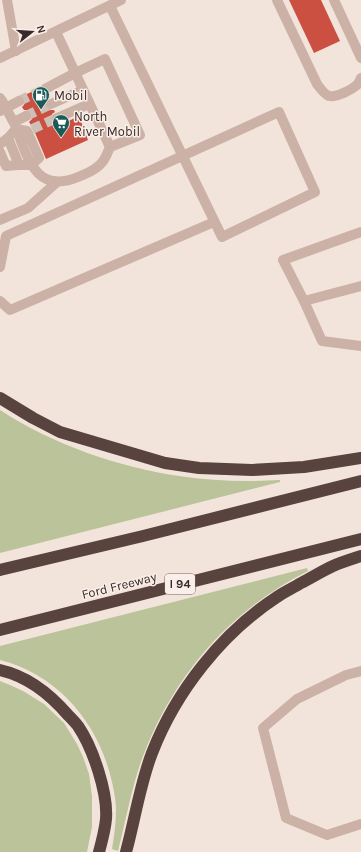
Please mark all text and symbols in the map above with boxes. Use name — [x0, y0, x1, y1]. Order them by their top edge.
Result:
north arrow — [12, 12, 52, 52]
text: N — [34, 24, 48, 35]
fuel station icon: Mobil — [31, 85, 51, 110]
place label: Mobil — [54, 88, 87, 103]
place label: North River Mobil — [74, 109, 140, 139]
supermarket icon: North River Mobil — [51, 113, 71, 138]
street label: Ford Freeway — [80, 569, 158, 602]
road number: I 94 — [165, 574, 195, 594]

